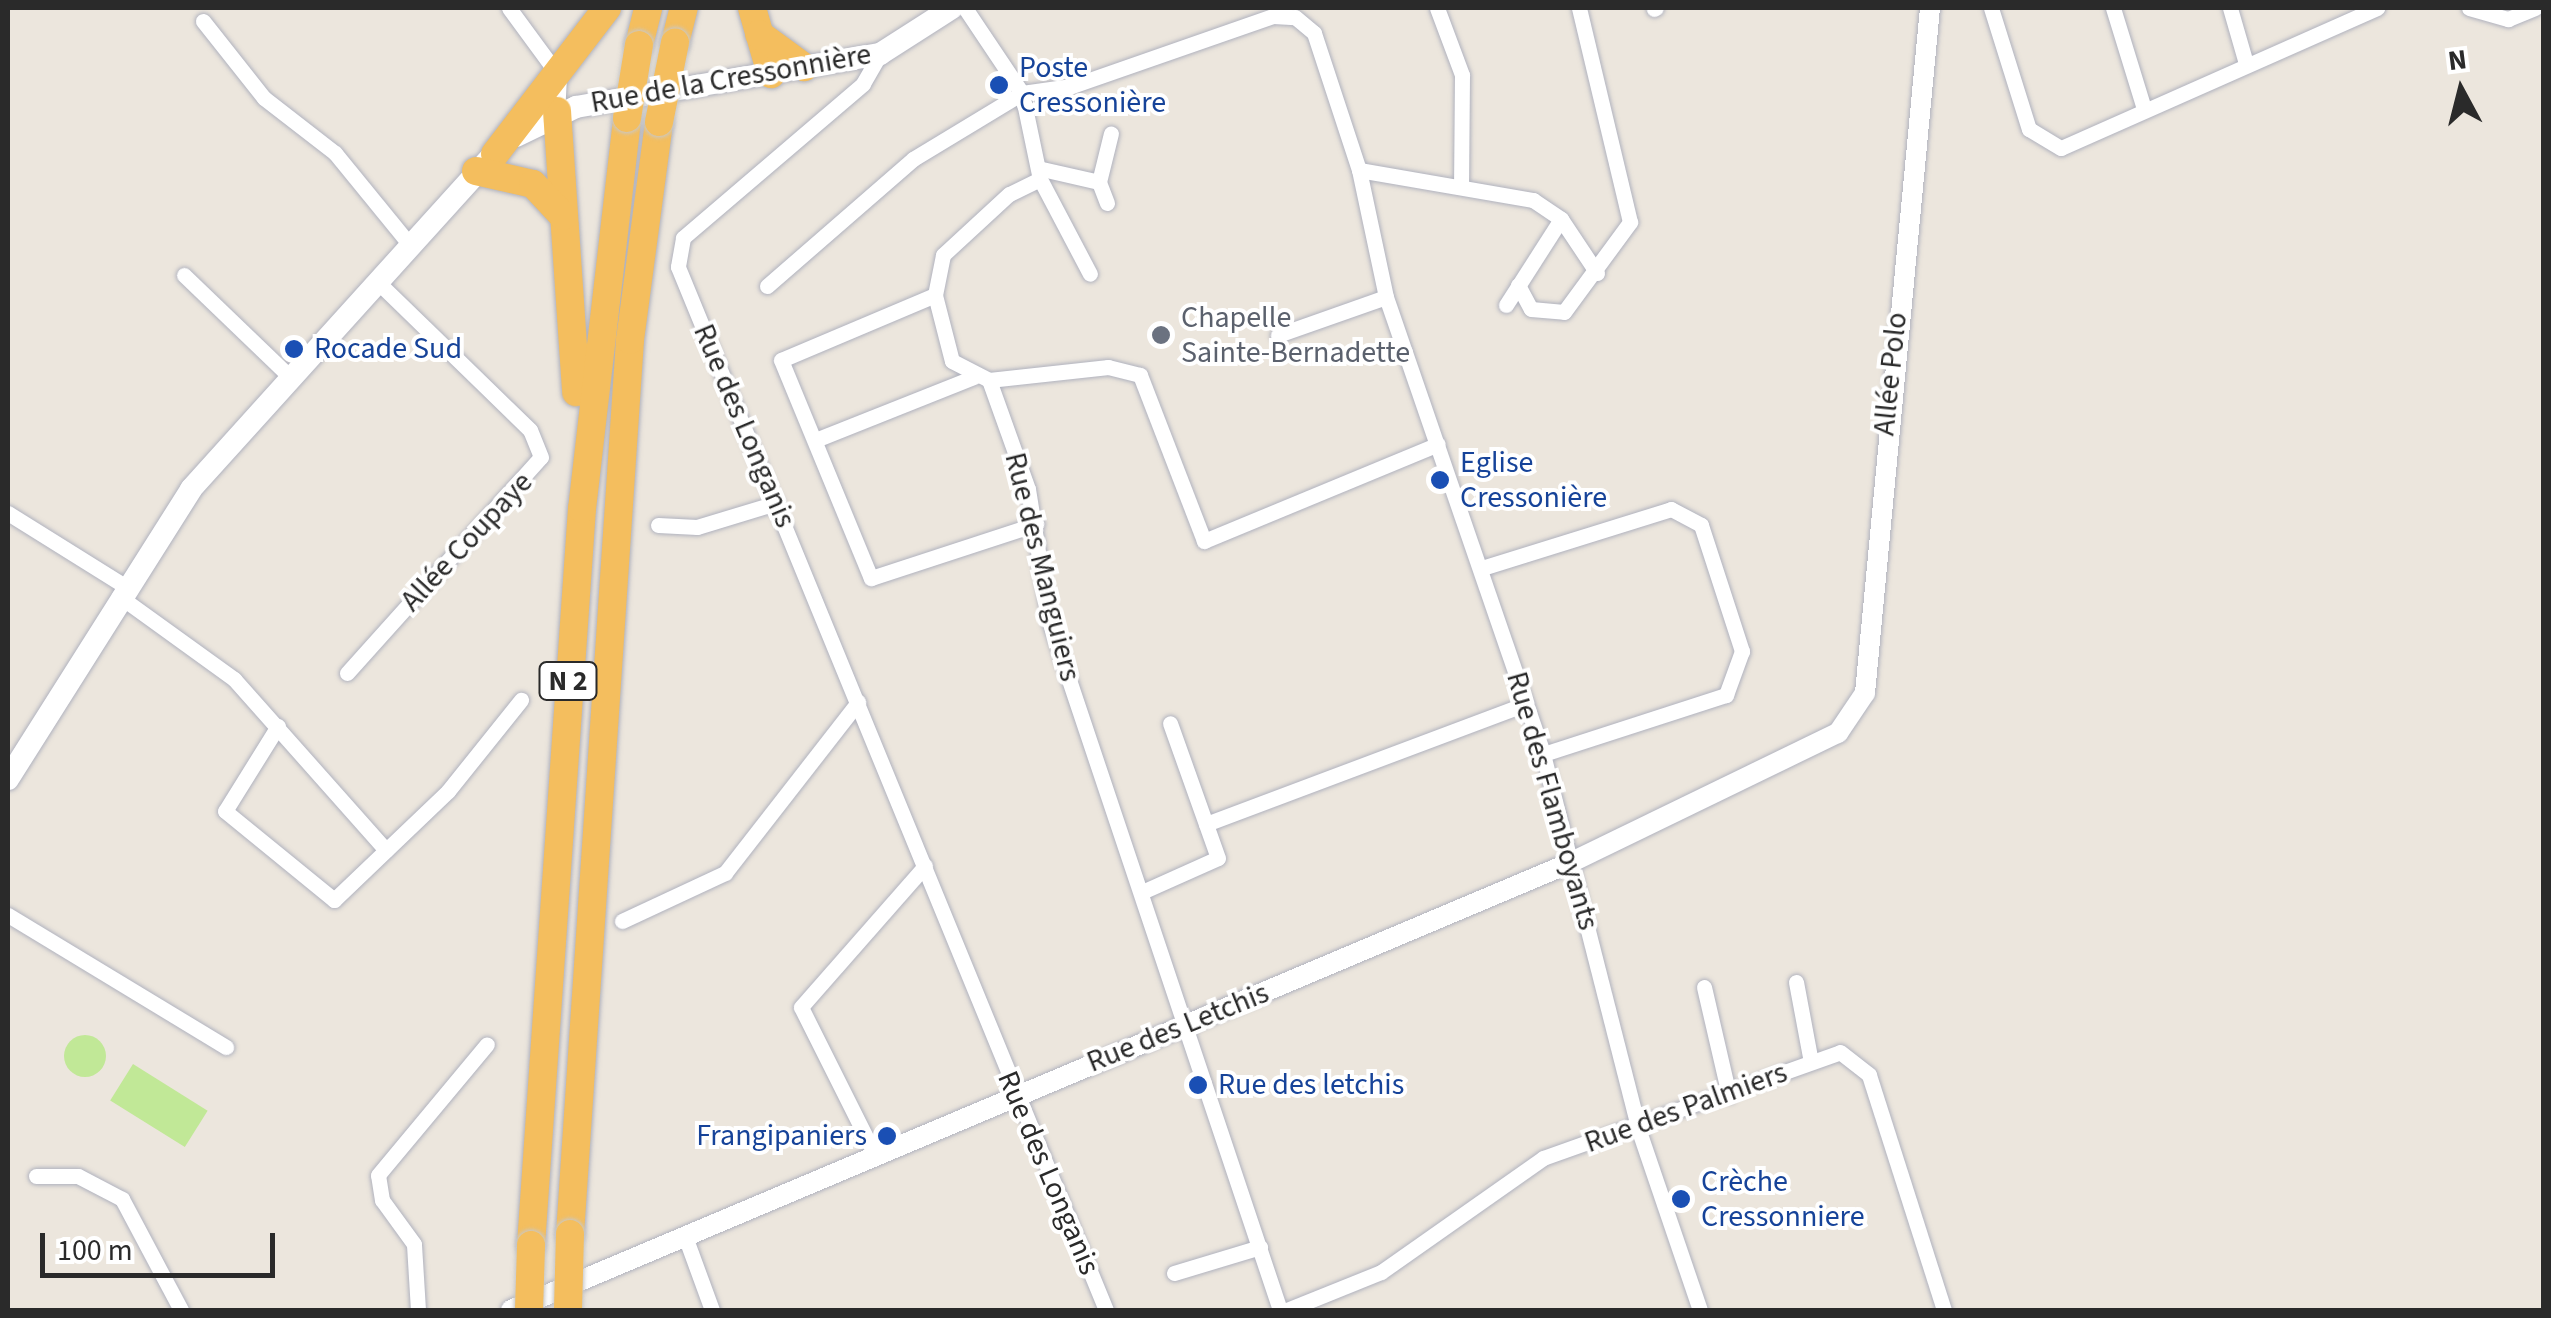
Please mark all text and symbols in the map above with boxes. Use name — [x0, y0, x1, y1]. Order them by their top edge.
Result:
street label: Rue de la Cressonnière — [588, 37, 874, 121]
text: N — [2446, 39, 2469, 81]
north arrow — [2411, 40, 2511, 140]
place label: Poste Cressonière — [1019, 50, 1166, 120]
marker: Poste Cressonière — [988, 74, 1010, 96]
place label: Chapelle Sainte-Bernadette — [1181, 300, 1410, 370]
street label: Allée Polo — [1867, 311, 1915, 437]
street label: Rue des Longanis — [685, 319, 803, 533]
marker: Chapelle Sainte-Bernadette — [1150, 324, 1172, 346]
place label: Rocade Sud — [314, 331, 462, 367]
marker: Rocade Sud — [283, 338, 305, 360]
place label: Eglise Cressonière — [1460, 445, 1607, 516]
street label: Rue des Manguiers — [996, 449, 1088, 685]
street label: Allée Coupaye — [393, 465, 541, 619]
marker: Eglise Cressonière — [1429, 469, 1451, 491]
road number: N 2 — [538, 658, 598, 704]
street label: Rue des Flamboyants — [1498, 668, 1606, 934]
street label: Rue des Letchis — [1082, 975, 1274, 1081]
street label: Rue des Palmiers — [1580, 1055, 1792, 1161]
street label: Rue des Longanis — [989, 1066, 1107, 1280]
place label: Rue des letchis — [1218, 1067, 1404, 1103]
marker: Rue des letchis — [1187, 1074, 1209, 1096]
place label: Frangipaniers — [696, 1118, 867, 1154]
marker: Frangipaniers — [876, 1125, 898, 1147]
place label: Crèche Cressonniere — [1701, 1164, 1865, 1234]
marker: Crèche Cressonniere — [1670, 1188, 1692, 1210]
scale bar — [45, 1213, 280, 1275]
text: 100 m — [57, 1229, 133, 1272]

